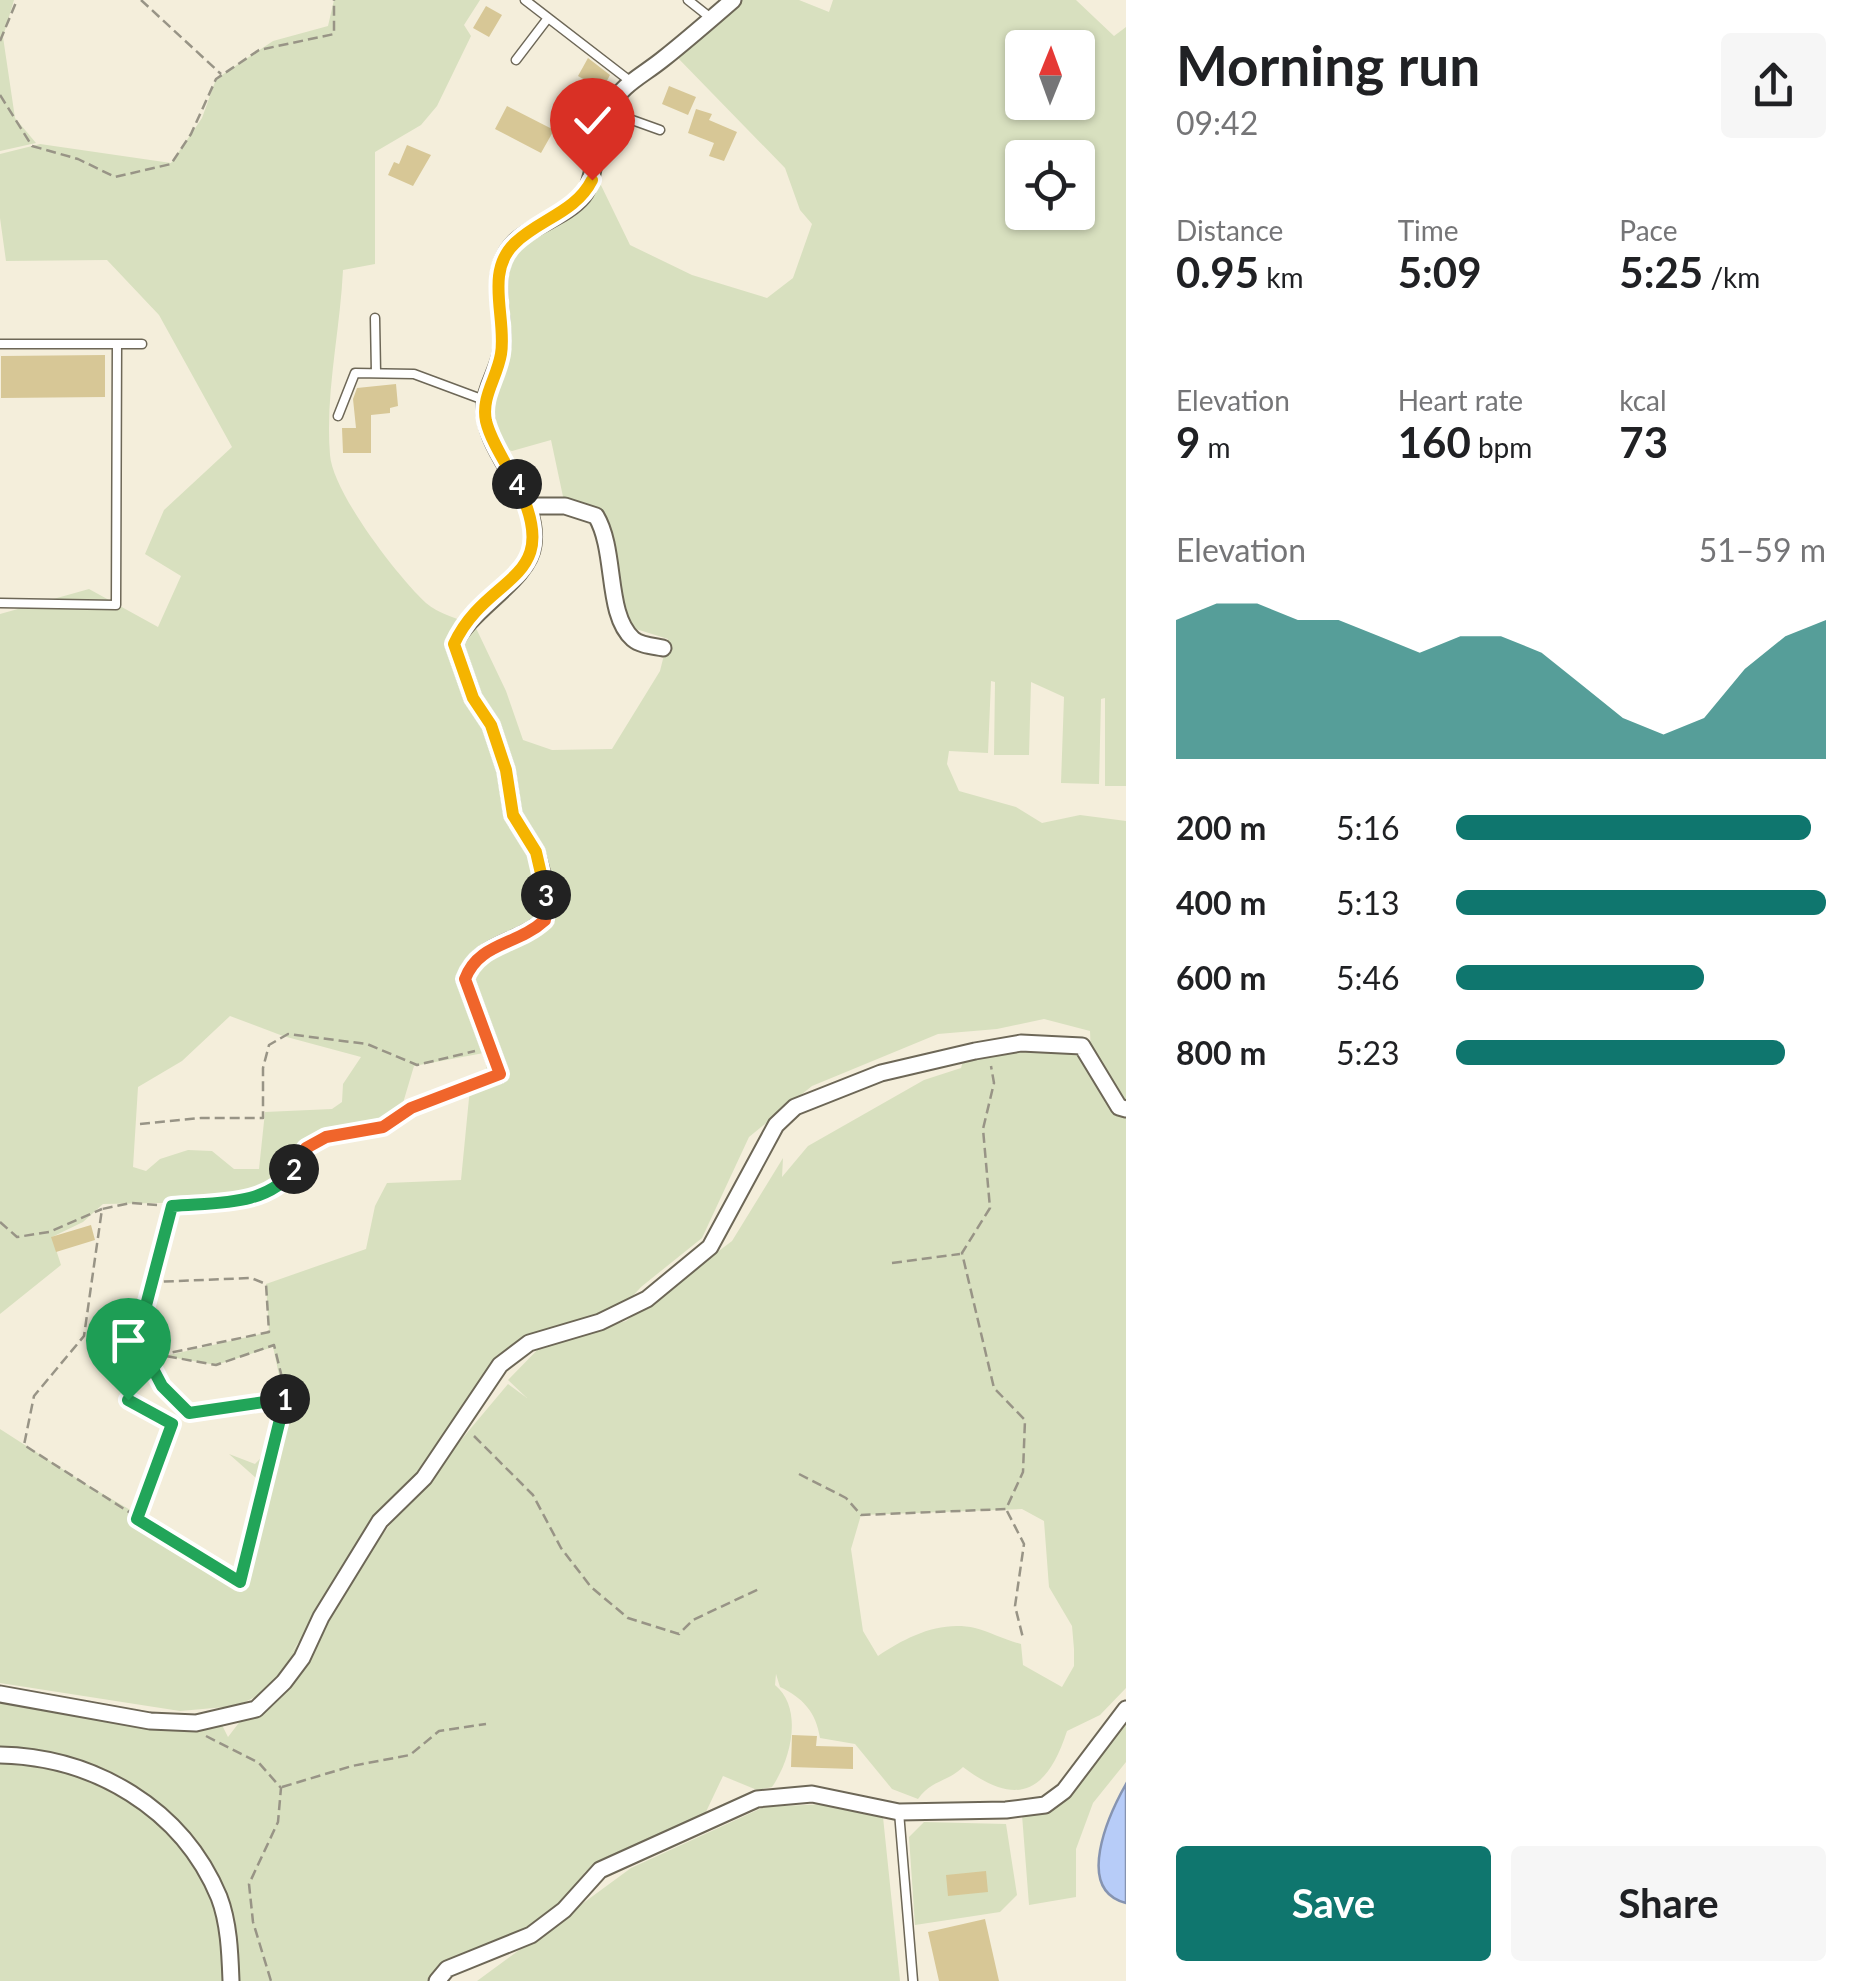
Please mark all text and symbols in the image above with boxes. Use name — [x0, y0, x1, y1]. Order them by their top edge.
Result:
north arrow — [1005, 30, 1095, 120]
map controls — [1005, 30, 1095, 230]
text: Morning run — [1176, 32, 1480, 98]
button: share — [1721, 33, 1826, 138]
pin — [550, 78, 635, 181]
icon: check — [565, 93, 620, 148]
text: 09:42 — [1176, 103, 1258, 142]
button: locate — [1005, 140, 1095, 230]
text: Distance — [1176, 213, 1283, 247]
text: Time — [1398, 213, 1459, 247]
text: Pace — [1619, 213, 1678, 247]
text: 0.95 — [1176, 247, 1259, 297]
text: 5:09 — [1398, 247, 1482, 297]
text: 5:25 — [1619, 247, 1703, 297]
text: km — [1259, 260, 1303, 294]
text: /km — [1703, 260, 1760, 294]
text: Elevation — [1176, 383, 1290, 417]
text: Heart rate — [1398, 383, 1523, 417]
text: kcal — [1619, 383, 1667, 417]
text: 9 — [1176, 417, 1200, 467]
text: 160 — [1398, 417, 1471, 467]
text: 73 — [1619, 417, 1668, 467]
text: m — [1200, 430, 1231, 464]
text: bpm — [1471, 430, 1532, 464]
pin: 4 — [492, 459, 542, 509]
text: 4 — [509, 467, 525, 501]
text: Elevation — [1176, 530, 1306, 569]
text: 51–59 m — [1699, 530, 1826, 569]
text: 200 m — [1176, 808, 1266, 847]
text: 5:16 — [1336, 808, 1400, 847]
pin: 3 — [521, 870, 571, 920]
text: 3 — [538, 878, 554, 912]
text: 400 m — [1176, 883, 1266, 922]
text: 5:13 — [1336, 883, 1400, 922]
text: 600 m — [1176, 958, 1266, 997]
text: 5:46 — [1336, 958, 1400, 997]
text: 800 m — [1176, 1033, 1266, 1072]
text: 5:23 — [1336, 1033, 1400, 1072]
pin: 2 — [269, 1144, 319, 1194]
text: 2 — [286, 1152, 302, 1186]
pin — [86, 1298, 171, 1401]
icon: arrive — [101, 1313, 156, 1368]
pin: 1 — [260, 1374, 310, 1424]
text: 1 — [277, 1382, 293, 1416]
button: Save — [1176, 1846, 1491, 1961]
button: Share — [1511, 1846, 1826, 1961]

